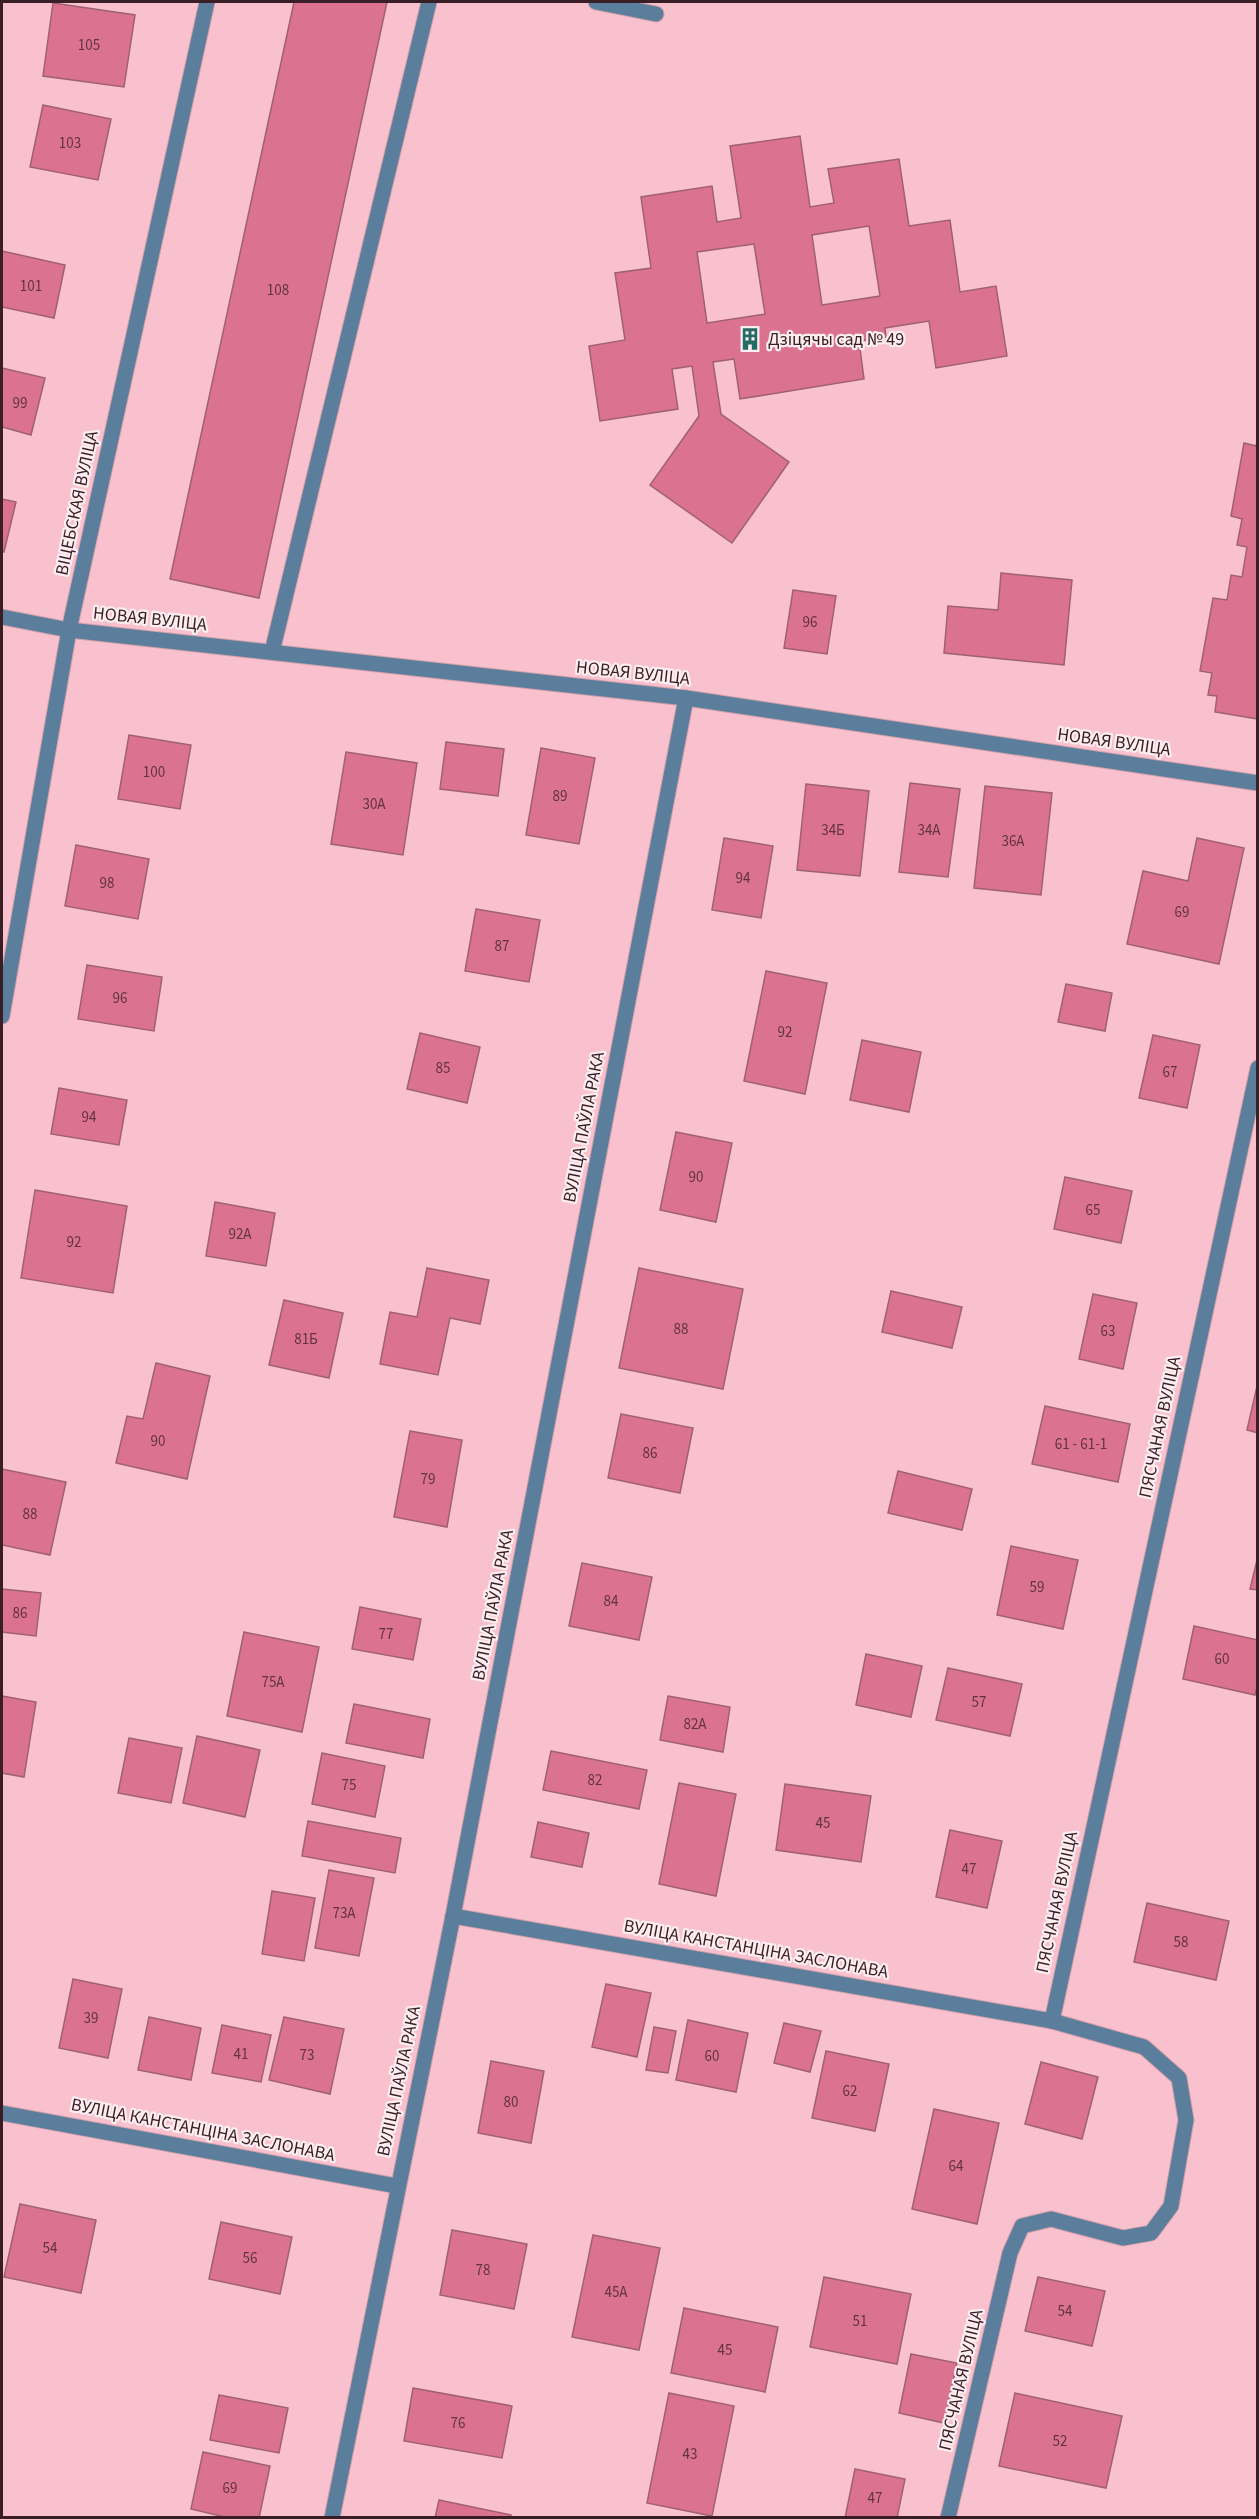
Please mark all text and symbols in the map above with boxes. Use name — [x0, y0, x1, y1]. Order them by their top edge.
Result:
house number: 105 — [78, 35, 100, 56]
house number: 103 — [59, 133, 81, 154]
house number: 101 — [20, 276, 42, 297]
house number: 108 — [267, 280, 289, 301]
building icon: Дзіцячы сад № 49 — [737, 326, 763, 352]
place label: Дзіцячы сад № 49 — [768, 327, 904, 352]
house number: 99 — [13, 393, 27, 414]
street label: ВІЦЕБСКАЯ ВУЛІЦА — [49, 428, 105, 578]
street label: НОВАЯ ВУЛІЦА — [92, 601, 208, 637]
house number: 96 — [803, 612, 817, 633]
street label: НОВАЯ ВУЛІЦА — [575, 655, 691, 691]
street label: НОВАЯ ВУЛІЦА — [1056, 722, 1173, 762]
house number: 100 — [143, 762, 165, 783]
house number: 89 — [553, 786, 567, 807]
house number: 30А — [362, 794, 386, 815]
house number: 34Б — [821, 820, 845, 841]
house number: 34А — [917, 820, 941, 841]
house number: 36А — [1001, 831, 1025, 852]
house number: 94 — [736, 868, 751, 889]
house number: 98 — [100, 873, 114, 894]
house number: 69 — [1175, 902, 1189, 923]
house number: 87 — [495, 936, 509, 957]
house number: 96 — [113, 988, 127, 1009]
house number: 92 — [778, 1022, 792, 1043]
street label: ВУЛІЦА ПАЎЛА РАКА — [557, 1049, 611, 1205]
house number: 85 — [436, 1058, 450, 1079]
house number: 67 — [1163, 1062, 1177, 1083]
house number: 94 — [82, 1107, 97, 1128]
house number: 90 — [689, 1167, 703, 1188]
house number: 65 — [1086, 1200, 1100, 1221]
house number: 92А — [228, 1224, 252, 1245]
house number: 92 — [67, 1232, 81, 1253]
house number: 88 — [674, 1319, 688, 1340]
house number: 63 — [1101, 1321, 1115, 1342]
house number: 81Б — [294, 1329, 318, 1350]
street label: ПЯСЧАНАЯ ВУЛІЦА — [1133, 1354, 1187, 1500]
house number: 90 — [151, 1431, 165, 1452]
house number: 61 - 61-1 — [1055, 1434, 1107, 1455]
house number: 86 — [643, 1443, 657, 1464]
house number: 79 — [421, 1469, 435, 1490]
house number: 88 — [23, 1504, 37, 1525]
street label: ВУЛІЦА ПАЎЛА РАКА — [466, 1527, 520, 1683]
house number: 59 — [1030, 1577, 1044, 1598]
house number: 84 — [604, 1591, 619, 1612]
house number: 86 — [13, 1603, 27, 1624]
house number: 77 — [379, 1624, 393, 1645]
house number: 60 — [1215, 1649, 1229, 1670]
house number: 75А — [261, 1672, 285, 1693]
house number: 57 — [972, 1692, 986, 1713]
house number: 82А — [683, 1714, 707, 1735]
house number: 82 — [588, 1770, 602, 1791]
house number: 75 — [342, 1775, 356, 1796]
house number: 45 — [816, 1813, 830, 1834]
street label: ПЯСЧАНАЯ ВУЛІЦА — [1030, 1829, 1084, 1975]
house number: 47 — [962, 1859, 976, 1880]
house number: 73А — [332, 1903, 356, 1924]
street label: ВУЛІЦА КАНСТАНЦІНА ЗАСЛОНАВА — [622, 1913, 891, 1985]
house number: 58 — [1174, 1932, 1188, 1953]
street label: ВУЛІЦА ПАЎЛА РАКА — [371, 2003, 427, 2159]
house number: 39 — [84, 2008, 98, 2029]
house number: 41 — [234, 2044, 248, 2065]
house number: 73 — [300, 2045, 314, 2066]
house number: 60 — [705, 2046, 719, 2067]
house number: 62 — [843, 2081, 857, 2102]
street label: ВУЛІЦА КАНСТАНЦІНА ЗАСЛОНАВА — [69, 2092, 337, 2168]
house number: 80 — [504, 2092, 518, 2113]
house number: 64 — [949, 2156, 964, 2177]
house number: 54 — [43, 2238, 58, 2259]
house number: 56 — [243, 2248, 257, 2269]
house number: 78 — [476, 2260, 490, 2281]
house number: 45А — [604, 2282, 628, 2303]
house number: 54 — [1058, 2301, 1073, 2322]
street label: ПЯСЧАНАЯ ВУЛІЦА — [933, 2307, 989, 2453]
house number: 51 — [853, 2311, 867, 2332]
house number: 45 — [718, 2340, 732, 2361]
house number: 76 — [451, 2413, 465, 2434]
house number: 52 — [1053, 2431, 1067, 2452]
house number: 43 — [683, 2444, 697, 2465]
house number: 69 — [223, 2478, 237, 2499]
house number: 47 — [868, 2488, 882, 2509]

